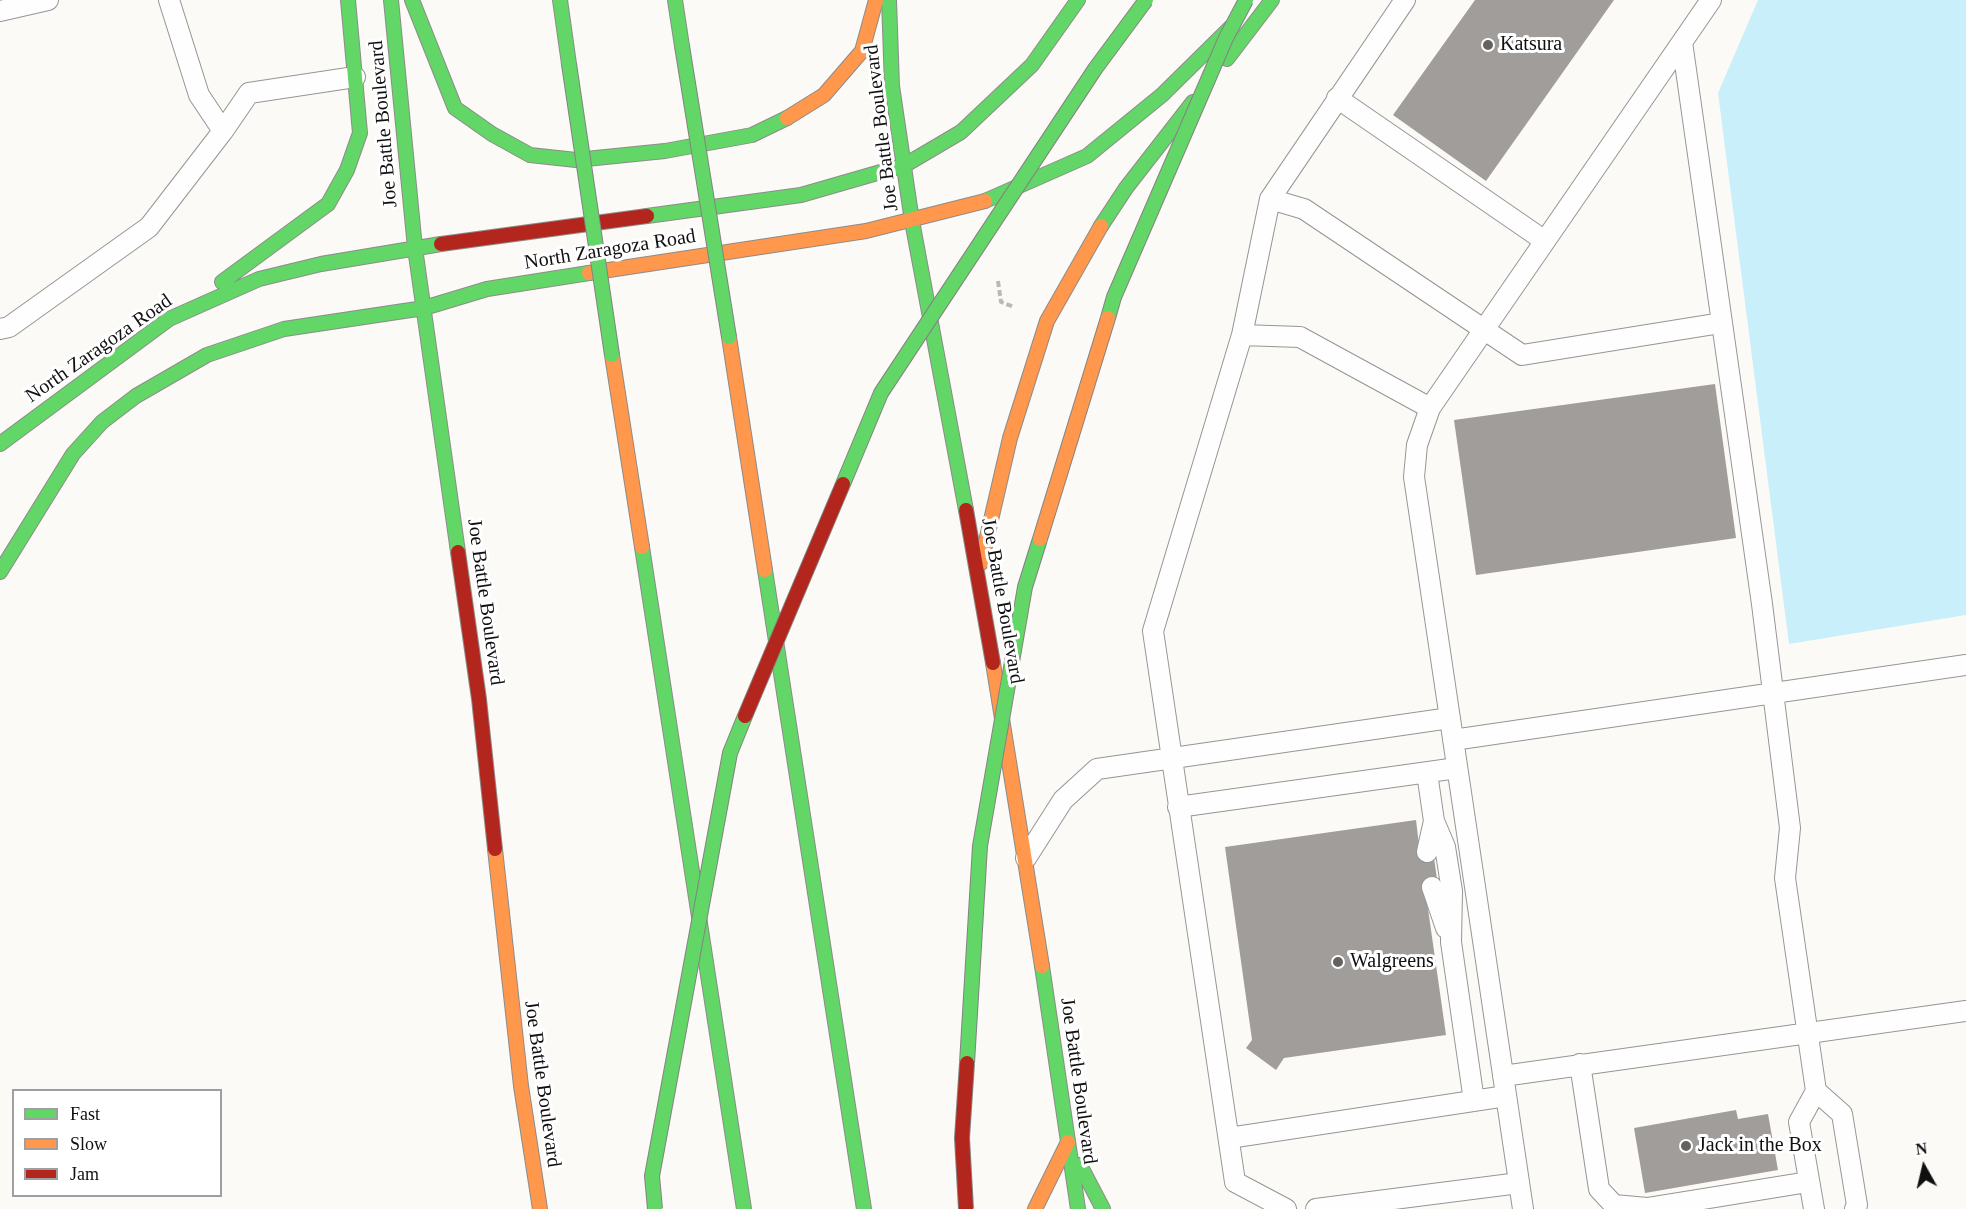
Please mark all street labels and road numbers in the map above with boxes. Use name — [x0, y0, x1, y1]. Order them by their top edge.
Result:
street label: Joe Battle Boulevard — [365, 39, 403, 209]
street label: Joe Battle Boulevard — [860, 43, 904, 213]
street label: North Zaragoza Road — [523, 225, 697, 275]
street label: North Zaragoza Road — [21, 289, 177, 409]
street label: Joe Battle Boulevard — [976, 516, 1028, 686]
street label: Joe Battle Boulevard — [461, 517, 509, 687]
street label: Joe Battle Boulevard — [1054, 996, 1102, 1166]
street label: Joe Battle Boulevard — [518, 999, 566, 1169]

